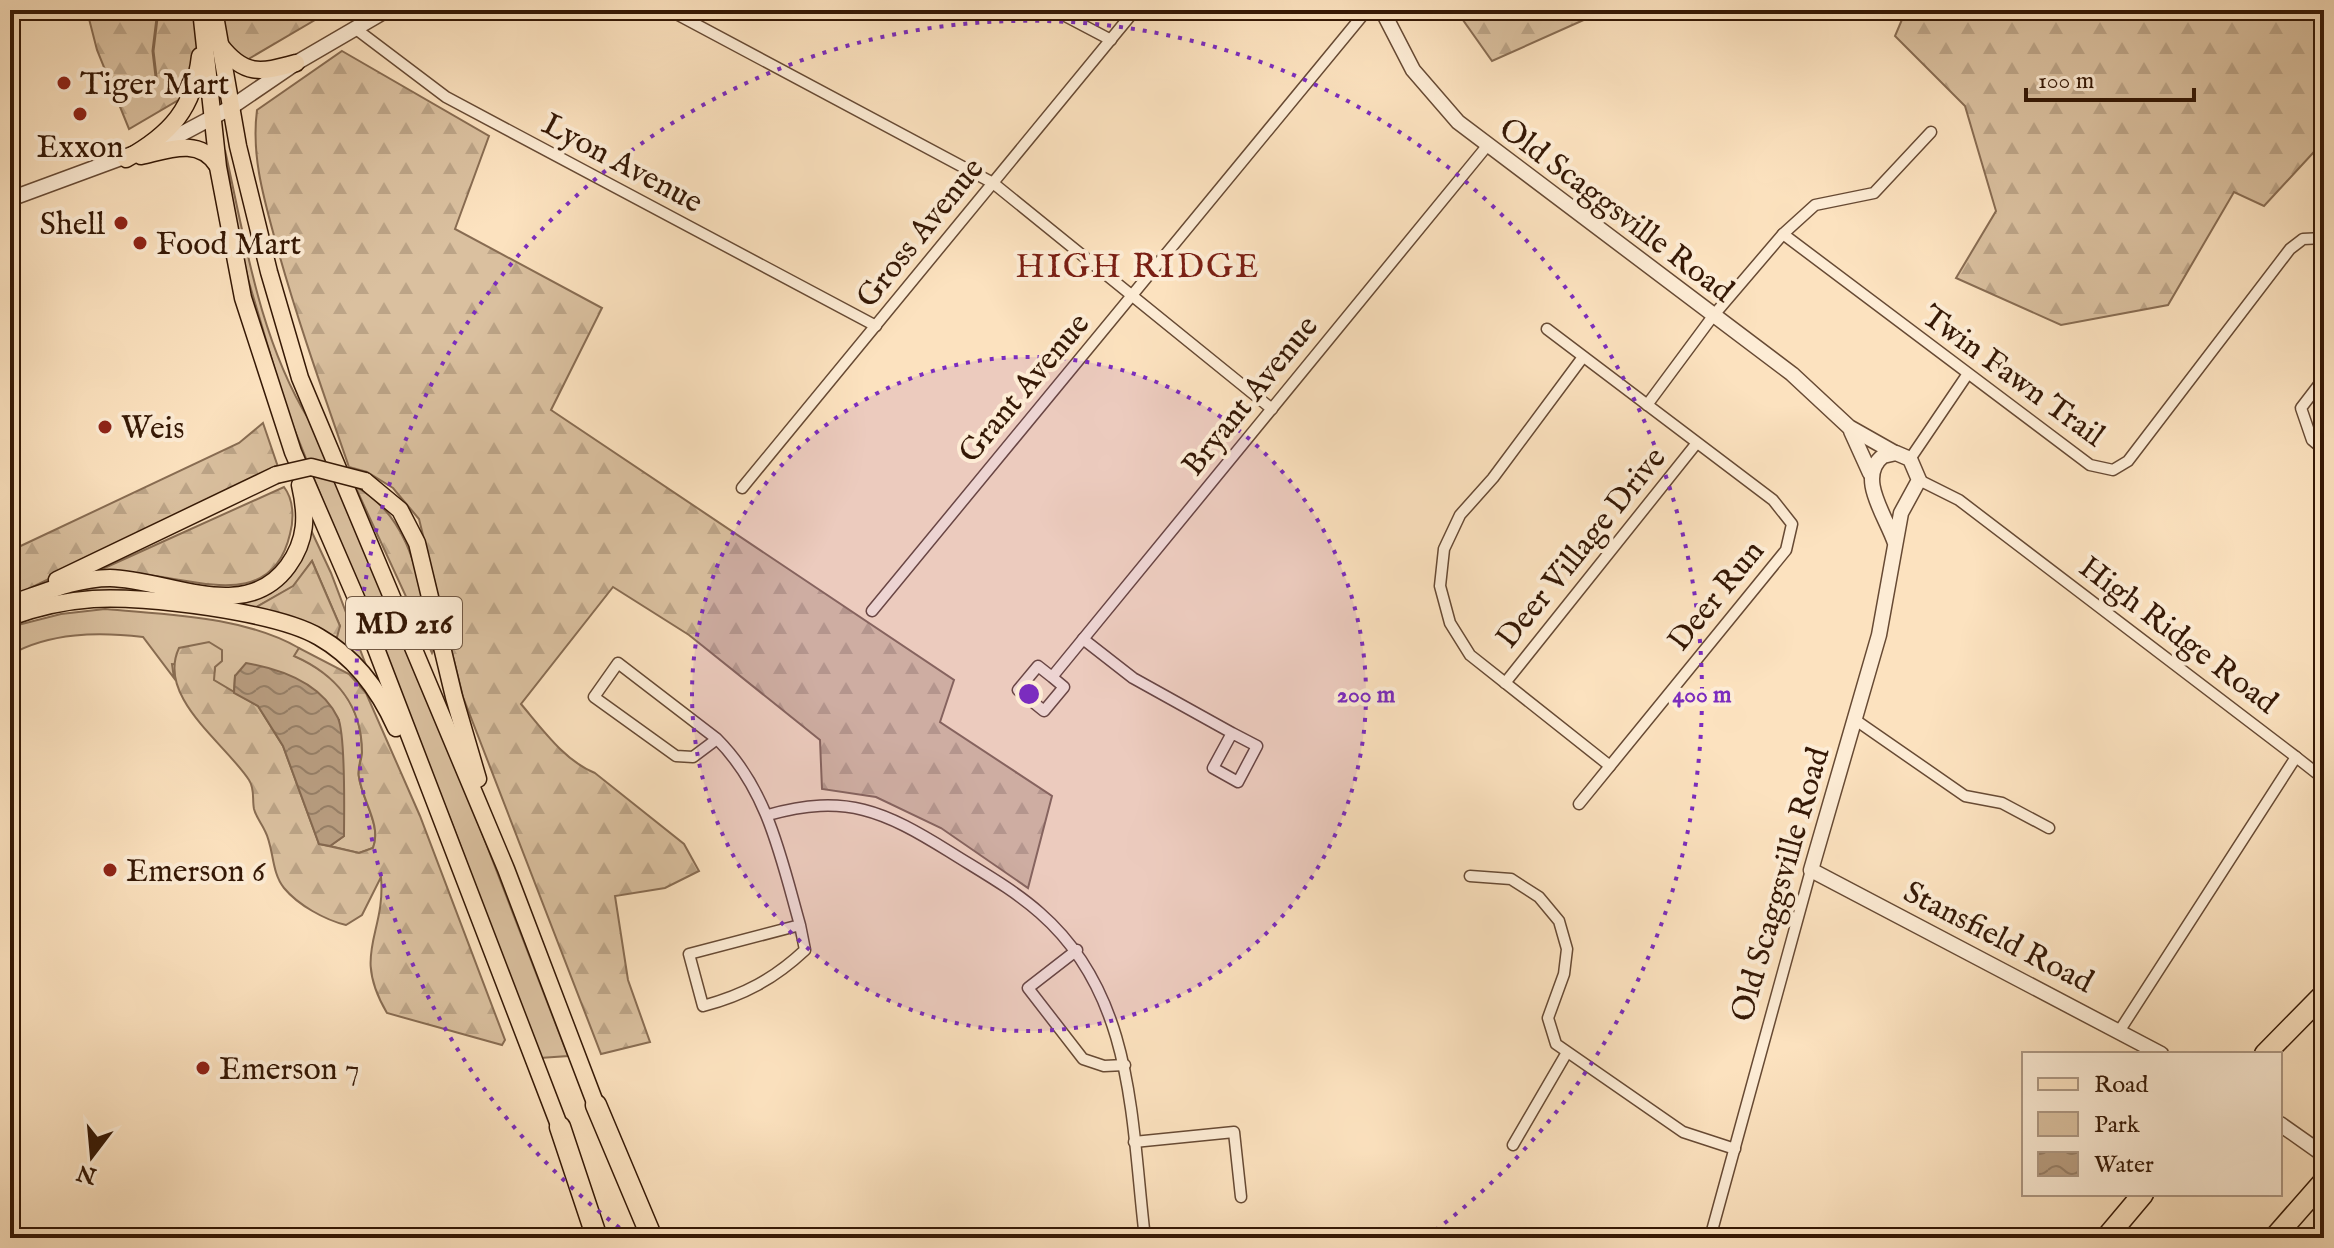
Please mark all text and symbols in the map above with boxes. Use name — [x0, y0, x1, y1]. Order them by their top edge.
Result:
scale bar — [2026, 52, 2194, 102]
place label: Tiger Mart — [80, 65, 229, 106]
text: 100 m — [2038, 66, 2094, 97]
marker: Tiger Mart — [55, 74, 73, 92]
marker: Exxon — [71, 105, 89, 123]
street label: Lyon Avenue — [534, 105, 709, 224]
street label: Old Scaggsville Road — [1490, 109, 1742, 313]
place label: Exxon — [36, 128, 124, 169]
street label: Gross Avenue — [848, 150, 994, 317]
place label: Shell — [39, 205, 105, 246]
marker: Shell — [112, 214, 130, 232]
place label: Food Mart — [156, 225, 301, 266]
marker: Food Mart — [131, 234, 149, 252]
district label: HIGH RIDGE — [1015, 246, 1261, 289]
street label: Twin Fawn Trail — [1913, 297, 2112, 457]
street label: Grant Avenue — [950, 305, 1100, 472]
street label: Bryant Avenue — [1174, 308, 1328, 485]
place label: Weis — [121, 409, 184, 450]
marker: Weis — [96, 418, 114, 436]
street label: Deer Village Drive — [1488, 439, 1676, 658]
street label: Deer Run — [1660, 533, 1774, 661]
street label: High Ridge Road — [2070, 548, 2286, 725]
road number: MD 216 — [346, 597, 462, 649]
centre of rings — [1015, 680, 1043, 708]
text: 200 m — [1337, 680, 1396, 711]
text: 400 m — [1672, 680, 1732, 711]
street label: Old Scaggsville Road — [1723, 742, 1840, 1027]
place label: Emerson 6 — [126, 852, 266, 893]
marker: Emerson 6 — [101, 861, 119, 879]
street label: Stansfield Road — [1896, 873, 2101, 1004]
place label: Emerson 7 — [219, 1050, 360, 1091]
legend — [2022, 1052, 2282, 1196]
marker: Emerson 7 — [194, 1059, 212, 1077]
text: Road — [2094, 1070, 2148, 1101]
text: Park — [2094, 1110, 2140, 1141]
north arrow — [52, 1116, 132, 1196]
text: Water — [2094, 1150, 2154, 1181]
text: N — [74, 1157, 101, 1190]

